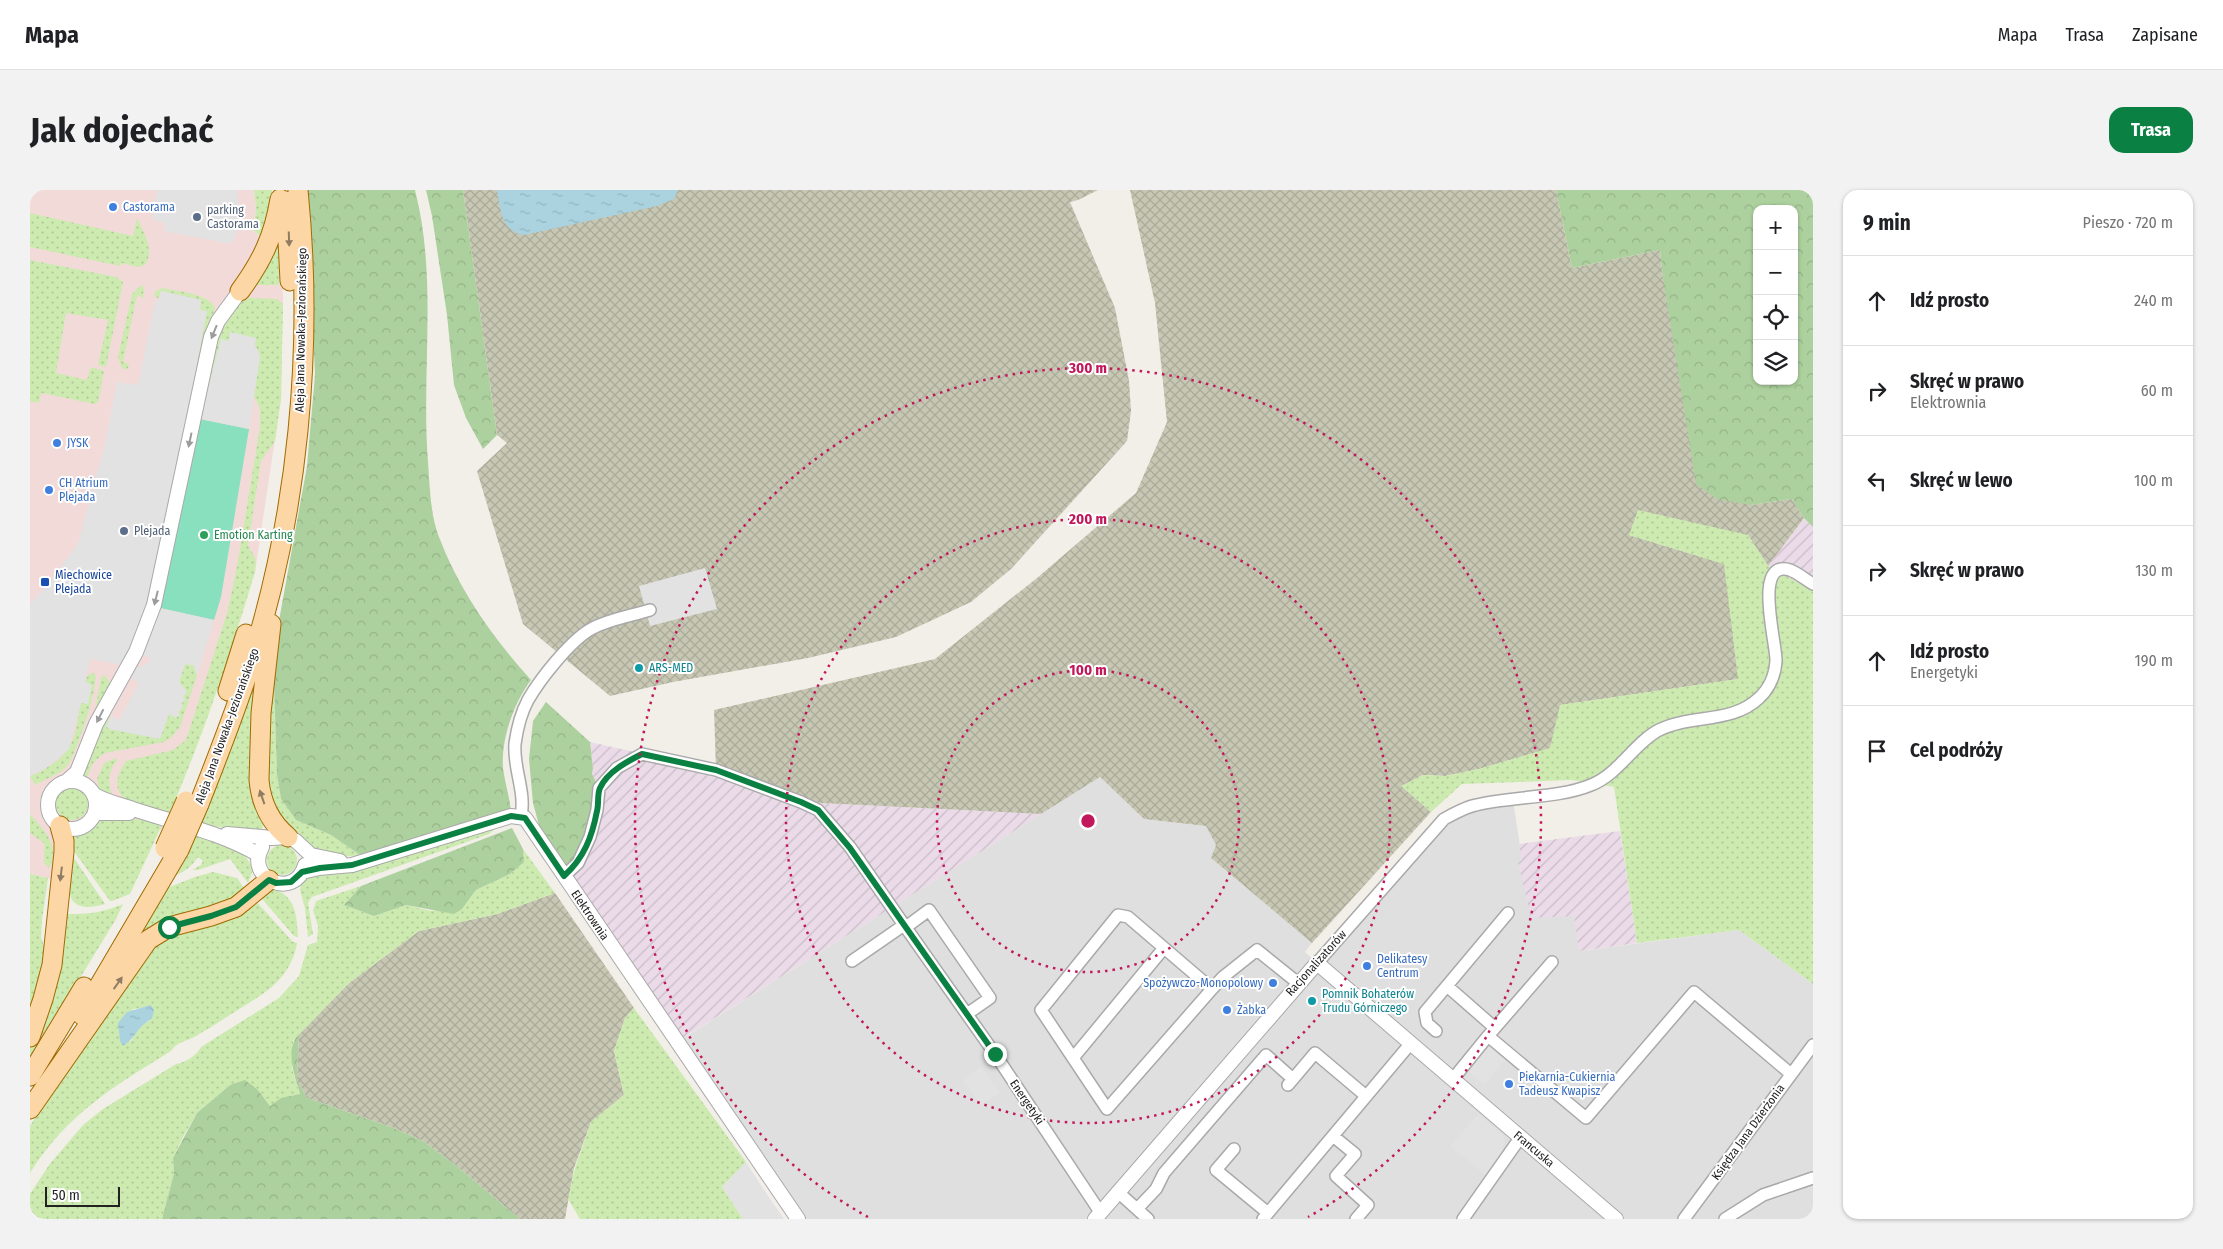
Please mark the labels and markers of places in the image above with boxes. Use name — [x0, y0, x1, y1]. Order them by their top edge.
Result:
place label: Castorama — [123, 200, 175, 214]
marker: Castorama — [107, 201, 119, 213]
place label: parking Castorama — [207, 203, 259, 231]
marker: parking Castorama — [191, 211, 203, 223]
place label: JYSK — [67, 436, 89, 450]
marker: JYSK — [51, 437, 63, 449]
place label: CH Atrium Plejada — [59, 476, 108, 504]
marker: CH Atrium Plejada — [43, 484, 55, 496]
place label: Plejada — [134, 524, 171, 538]
marker: Plejada — [118, 525, 130, 537]
place label: Emotion Karting — [214, 528, 293, 542]
marker: Emotion Karting — [198, 529, 210, 541]
place label: Miechowice Plejada — [55, 568, 112, 596]
marker: Miechowice Plejada — [39, 576, 51, 588]
place label: ARS-MED — [649, 661, 693, 675]
marker: ARS-MED — [633, 662, 645, 674]
centre of rings — [1079, 812, 1097, 830]
place label: Delikatesy Centrum — [1377, 952, 1428, 980]
marker: Delikatesy Centrum — [1361, 960, 1373, 972]
place label: Spożywczo-Monopolowy — [1143, 976, 1264, 990]
marker: Spożywczo-Monopolowy — [1267, 977, 1279, 989]
place label: Pomnik Bohaterów Trudu Górniczego — [1322, 987, 1414, 1015]
marker: Pomnik Bohaterów Trudu Górniczego — [1306, 995, 1318, 1007]
place label: Żabka — [1237, 1002, 1266, 1017]
marker: Żabka — [1221, 1004, 1233, 1016]
place label: Piekarnia-Cukiernia Tadeusz Kwapisz — [1519, 1070, 1615, 1098]
marker: Piekarnia-Cukiernia Tadeusz Kwapisz — [1503, 1078, 1515, 1090]

